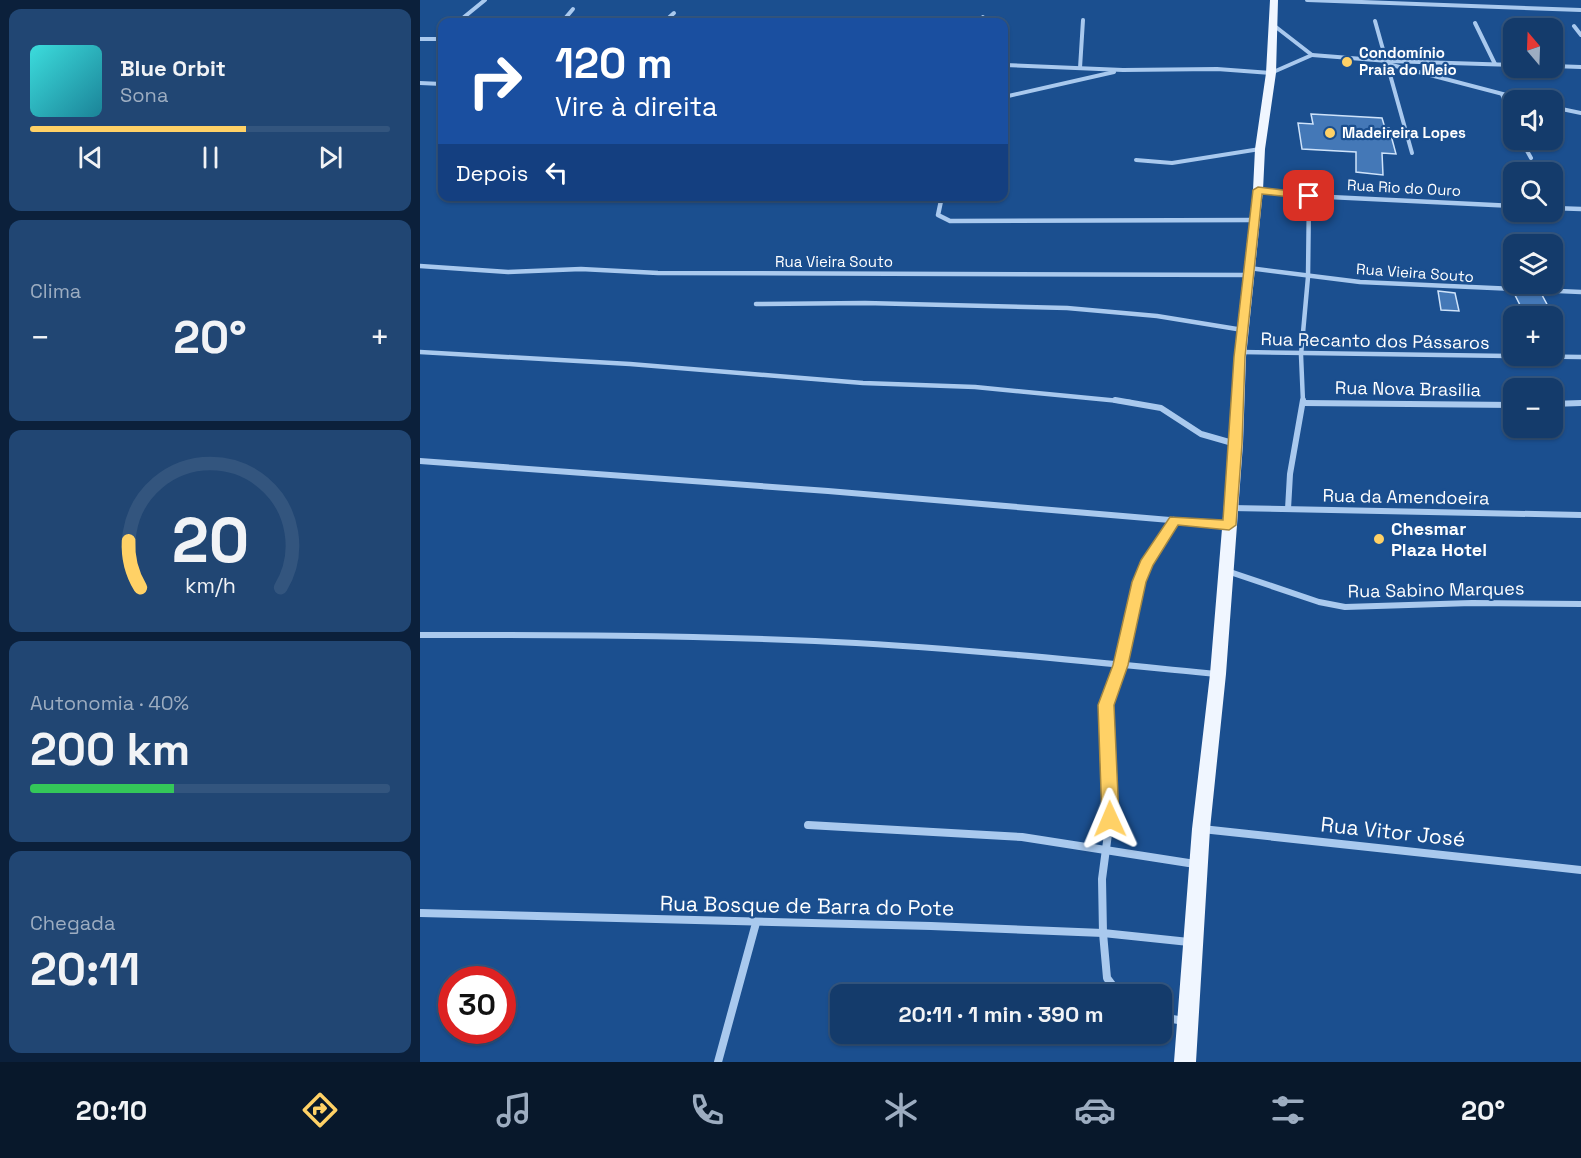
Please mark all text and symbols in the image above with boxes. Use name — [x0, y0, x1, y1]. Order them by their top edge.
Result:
north arrow — [1503, 18, 1563, 78]
map controls — [1503, 18, 1563, 438]
text: 120 m — [555, 37, 673, 90]
icon: right — [456, 42, 534, 120]
place label: Condomínio Praia do Meio — [1359, 43, 1457, 79]
text: Blue Orbit — [120, 54, 226, 82]
marker: Condomínio Praia do Meio — [1340, 55, 1354, 69]
text: Sona — [120, 82, 168, 108]
text: Vire à direita — [555, 89, 718, 124]
button: sound — [1503, 90, 1563, 150]
place label: Madeireira Lopes — [1342, 123, 1466, 142]
marker: Madeireira Lopes — [1323, 126, 1337, 140]
icon: previous — [74, 141, 107, 174]
icon: pause — [194, 141, 227, 174]
icon: next — [314, 141, 347, 174]
icon: left — [540, 156, 573, 189]
text: Depois — [456, 159, 528, 187]
button: search — [1503, 162, 1563, 222]
pin — [1283, 170, 1334, 221]
street label: Rua Rio do Ouro — [1347, 175, 1461, 200]
icon: arrive — [1292, 179, 1325, 212]
button: layers — [1503, 234, 1563, 294]
street label: Rua Vieira Souto — [775, 252, 893, 271]
street label: Rua Vieira Souto — [1356, 259, 1474, 286]
text: Clima — [30, 278, 81, 304]
button: + — [1503, 306, 1563, 366]
text: 20° — [173, 309, 247, 366]
text: − — [30, 317, 50, 359]
text: + — [370, 317, 390, 359]
street label: Rua Recanto dos Pássaros — [1260, 327, 1490, 354]
street label: Rua Nova Brasilia — [1335, 376, 1481, 401]
button: − — [1503, 378, 1563, 438]
street label: Rua da Amendoeira — [1322, 484, 1490, 509]
text: 20 — [171, 501, 249, 580]
place label: Chesmar Plaza Hotel — [1391, 517, 1487, 561]
marker: Chesmar Plaza Hotel — [1372, 532, 1386, 546]
text: km/h — [184, 572, 236, 599]
street label: Rua Sabino Marques — [1347, 576, 1524, 603]
text: Autonomia · 40% — [30, 690, 189, 716]
text: 200 km — [30, 721, 190, 778]
position arrow — [1078, 787, 1142, 851]
street label: Rua Vitor José — [1319, 810, 1467, 853]
street label: Rua Bosque de Barra do Pote — [660, 889, 954, 922]
text: Chegada — [30, 910, 115, 936]
text: 20:11 — [30, 941, 140, 998]
speed limit sign: 30 — [438, 966, 516, 1044]
text: 20:11 · 1 min · 390 m — [898, 1000, 1104, 1028]
icon: directions — [299, 1089, 341, 1131]
icon: music — [493, 1089, 535, 1131]
icon: phone — [686, 1089, 728, 1131]
icon: climate — [880, 1089, 922, 1131]
icon: car — [1074, 1089, 1116, 1131]
icon: filters — [1267, 1089, 1309, 1131]
text: 20:10 — [76, 1093, 147, 1128]
text: 20° — [1461, 1093, 1505, 1128]

